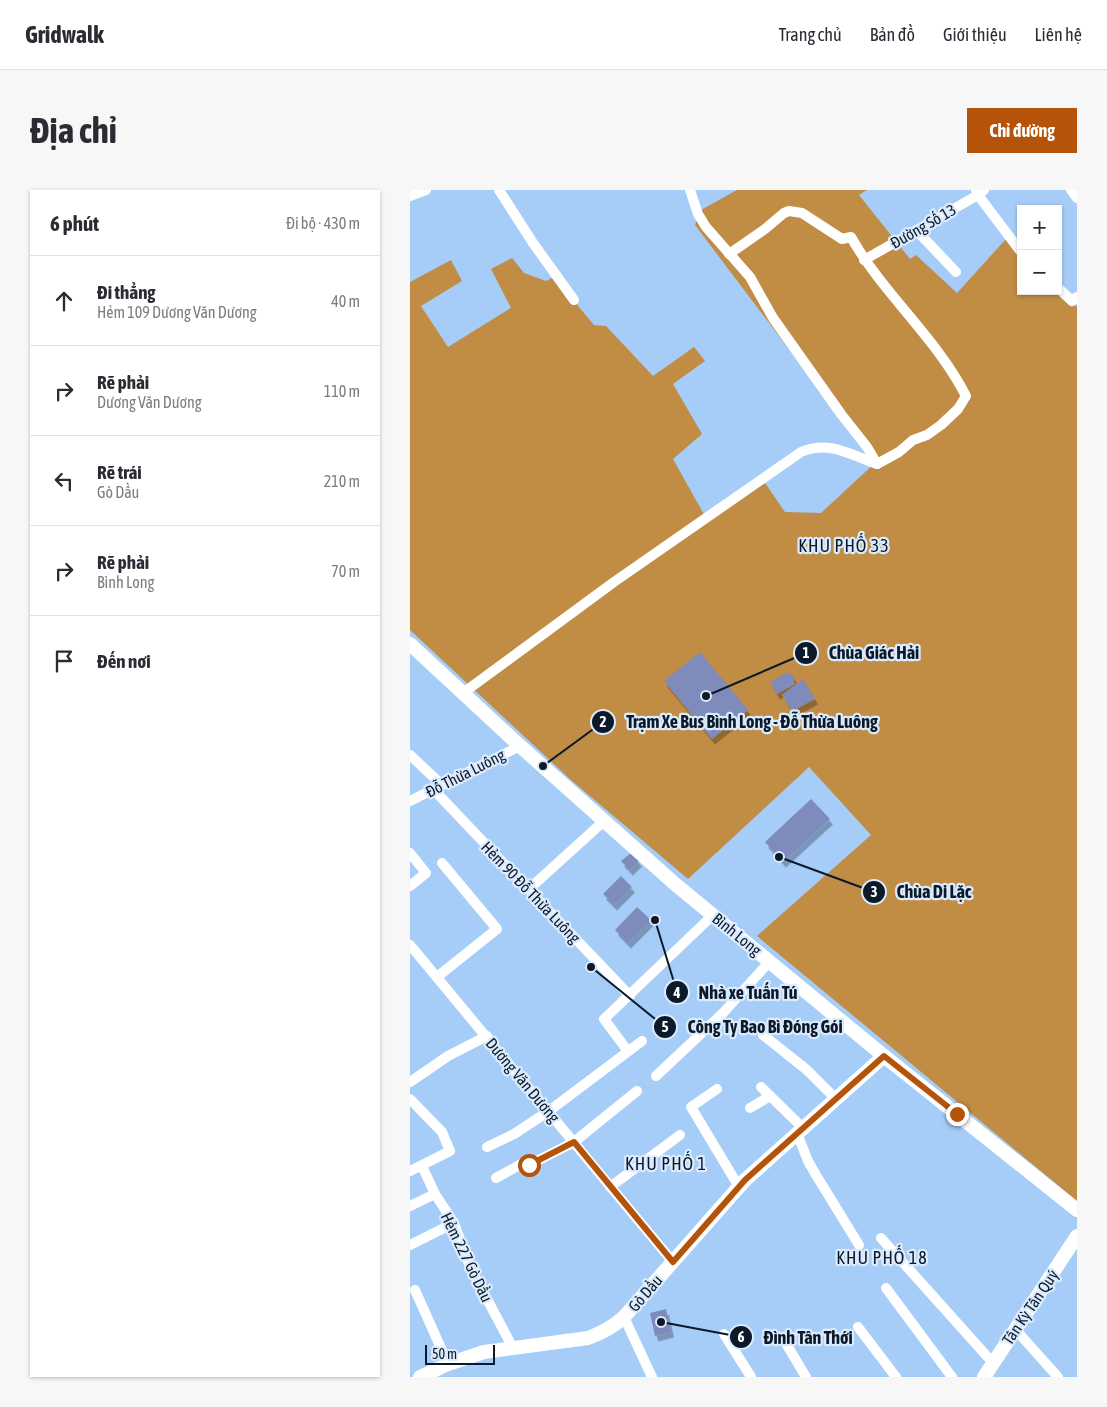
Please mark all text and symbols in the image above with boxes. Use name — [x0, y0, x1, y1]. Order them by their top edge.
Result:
text: Gridwalk — [25, 21, 104, 48]
text: Trang chủ — [779, 24, 842, 45]
text: Bản đồ — [870, 24, 915, 45]
text: Giới thiệu — [943, 24, 1007, 45]
text: Liên hệ — [1035, 24, 1082, 45]
button: Chỉ đường — [967, 108, 1077, 153]
text: Địa chỉ — [30, 110, 117, 150]
street label: Đường Số 13 — [887, 199, 959, 253]
map controls — [1017, 205, 1062, 295]
button: + — [1017, 205, 1062, 250]
text: 6 phút — [50, 211, 99, 235]
text: Đi bộ · 430 m — [286, 214, 360, 232]
button: − — [1017, 250, 1062, 295]
text: Đi thẳng — [97, 281, 156, 303]
icon: ahead — [50, 287, 78, 315]
text: 40 m — [331, 292, 360, 310]
text: Hẻm 109 Dương Văn Dương — [97, 303, 257, 321]
text: Rẽ phải — [97, 371, 149, 393]
icon: right — [50, 377, 78, 405]
text: 110 m — [324, 382, 360, 400]
text: Dương Văn Dương — [97, 393, 202, 411]
text: Rẽ trái — [97, 461, 142, 483]
icon: left — [50, 467, 78, 495]
text: 210 m — [324, 472, 360, 490]
text: Gò Dầu — [97, 483, 139, 501]
district label: KHU PHỐ 33 — [798, 533, 890, 556]
text: Rẽ phải — [97, 551, 149, 573]
icon: right — [50, 557, 78, 585]
text: 70 m — [331, 562, 360, 580]
text: Bình Long — [97, 573, 154, 591]
callout: Chùa Giác Hải — [793, 637, 929, 670]
text: Chùa Giác Hải — [829, 642, 919, 663]
text: 1 — [802, 644, 810, 661]
icon: arrive — [50, 647, 78, 675]
text: Đến nơi — [97, 650, 151, 672]
callout: Trạm Xe Bus Bình Long - Đỗ Thừa Luông — [591, 705, 887, 738]
text: Trạm Xe Bus Bình Long - Đỗ Thừa Luông — [626, 711, 878, 732]
text: 2 — [599, 713, 607, 730]
street label: Đỗ Thừa Luông — [422, 745, 508, 802]
street label: Hẻm 90 Đỗ Thừa Luông — [477, 838, 584, 947]
callout: Chùa Di Lặc — [862, 875, 982, 908]
text: Chùa Di Lặc — [896, 881, 972, 902]
text: 3 — [870, 883, 878, 900]
street label: Bình Long — [708, 909, 765, 960]
callout: Nhà xe Tuấn Tú — [664, 976, 808, 1009]
text: Nhà xe Tuấn Tú — [699, 982, 798, 1003]
text: 4 — [672, 984, 681, 1001]
callout: Công Ty Bao Bì Đóng Gói — [653, 1010, 853, 1043]
text: Công Ty Bao Bì Đóng Gói — [687, 1016, 843, 1037]
text: 5 — [661, 1018, 669, 1035]
street label: Dương Văn Dương — [482, 1034, 564, 1127]
route end — [946, 1103, 969, 1126]
district label: KHU PHỐ 1 — [625, 1151, 707, 1174]
route start — [518, 1154, 541, 1177]
street label: Hẻm 227 Gò Dầu — [438, 1209, 497, 1305]
district label: KHU PHỐ 18 — [836, 1245, 928, 1268]
street label: Tân Kỳ Tân Quý — [998, 1266, 1063, 1348]
street label: Gò Dầu — [624, 1270, 666, 1315]
callout: Đình Tân Thới — [729, 1321, 863, 1354]
text: Đình Tân Thới — [763, 1327, 853, 1348]
text: 6 — [737, 1328, 745, 1345]
scale bar — [425, 1342, 495, 1365]
text: 50 m — [432, 1346, 457, 1362]

